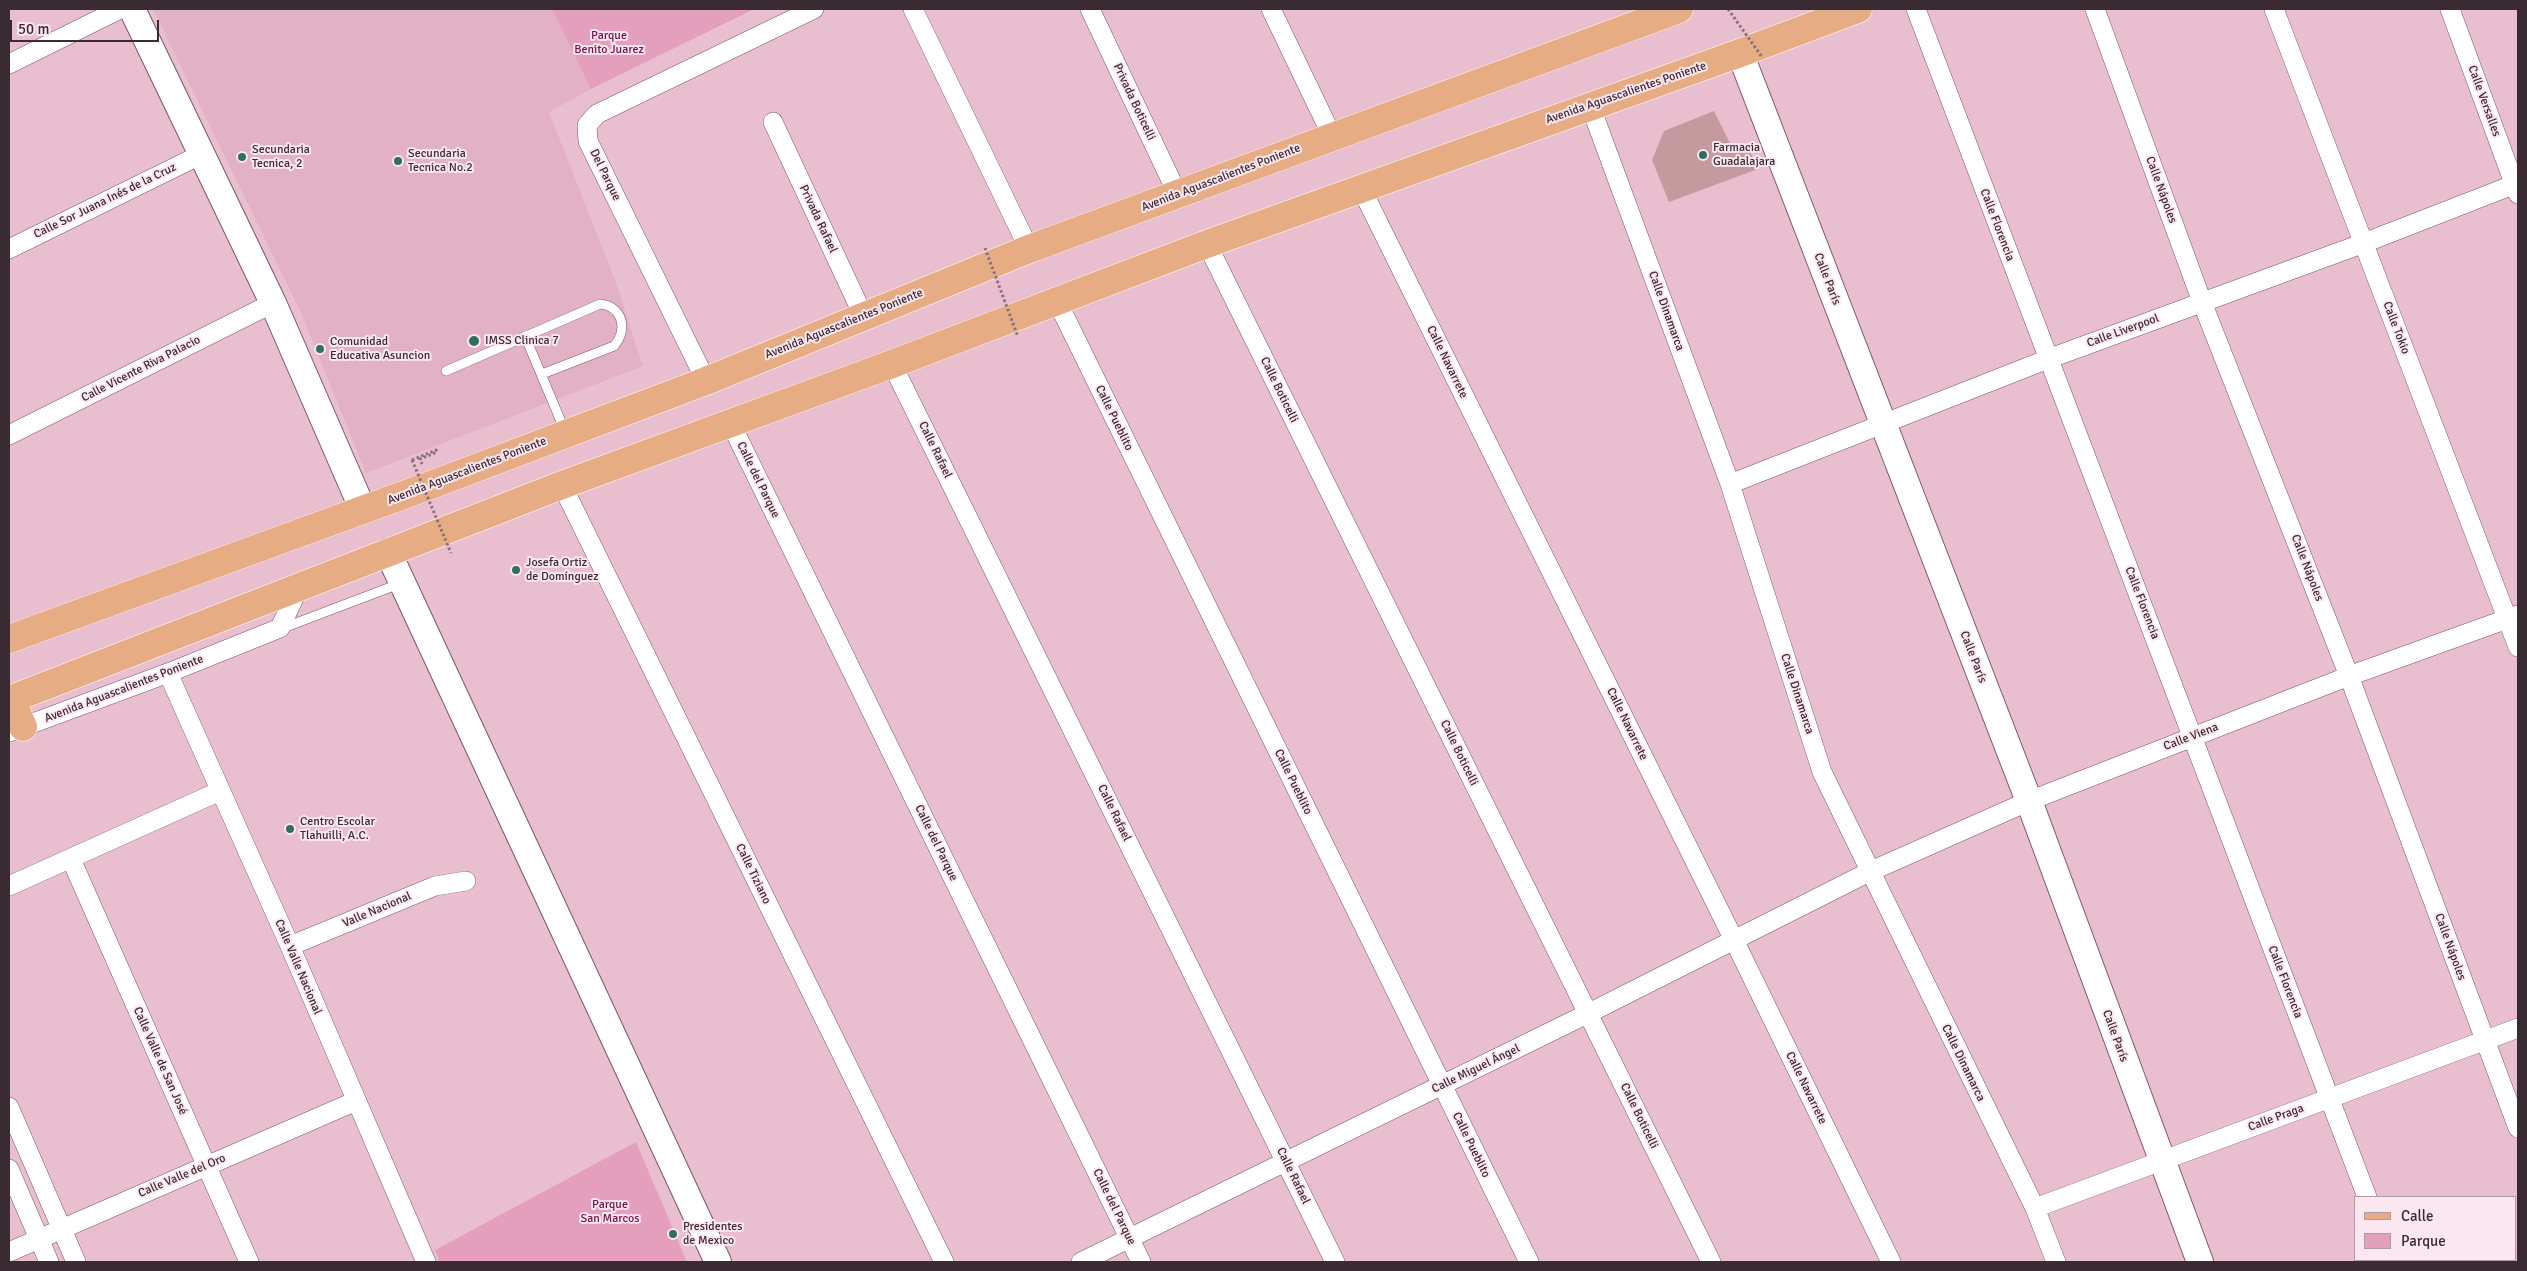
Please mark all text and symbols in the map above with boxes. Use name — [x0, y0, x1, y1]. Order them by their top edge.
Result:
scale bar — [12, 10, 161, 42]
text: 50 m — [18, 20, 49, 38]
park label: Parque Benito Juarez — [574, 29, 644, 57]
street label: Avenida Aguascalientes Poniente — [1544, 59, 1708, 127]
street label: Privada Boticelli — [1110, 61, 1158, 143]
street label: Calle Versalles — [2464, 63, 2504, 139]
street label: Avenida Aguascalientes Poniente — [1140, 141, 1302, 215]
place label: Farmacia Guadalajara — [1713, 141, 1775, 169]
place label: Secundaria Tecnica, 2 — [252, 143, 310, 171]
place label: Secundaria Tecnica No.2 — [408, 147, 473, 175]
street label: Del Parque — [586, 147, 624, 203]
marker: Farmacia Guadalajara — [1697, 149, 1709, 161]
marker: Secundaria Tecnica, 2 — [236, 151, 248, 163]
marker: Secundaria Tecnica No.2 — [392, 155, 404, 167]
street label: Calle Nápoles — [2142, 155, 2180, 225]
street label: Calle Sor Juana Inés de la Cruz — [31, 160, 179, 242]
street label: Privada Rafael — [796, 183, 840, 255]
street label: Calle Florencia — [1977, 187, 2017, 263]
street label: Calle París — [1811, 251, 1843, 307]
street label: Calle Dinamarca — [1645, 269, 1687, 353]
street label: Avenida Aguascalientes Poniente — [763, 286, 925, 362]
street label: Calle Tokio — [2379, 300, 2413, 356]
street label: Calle Liverpool — [2085, 311, 2161, 351]
street label: Calle Navarrete — [1423, 323, 1471, 401]
street label: Calle Vicente Riva Palacio — [79, 333, 203, 405]
marker: IMSS Clinica 7 — [467, 334, 481, 348]
place label: IMSS Clinica 7 — [485, 334, 559, 348]
place label: Comunidad Educativa Asuncion — [330, 335, 430, 363]
marker: Comunidad Educativa Asuncion — [314, 343, 326, 355]
street label: Calle Boticelli — [1257, 355, 1301, 425]
street label: Calle Pueblito — [1092, 383, 1136, 453]
street label: Calle Rafael — [915, 419, 955, 481]
street label: Avenida Aguascalientes Poniente — [386, 434, 548, 508]
street label: Calle del Parque — [733, 440, 783, 520]
street label: Calle Nápoles — [2288, 533, 2326, 603]
place label: Josefa Ortiz de Domínguez — [526, 556, 599, 584]
marker: Josefa Ortiz de Domínguez — [510, 564, 522, 576]
street label: Calle Florencia — [2122, 565, 2162, 641]
street label: Calle París — [1957, 629, 1989, 685]
street label: Avenida Aguascalientes Poniente — [43, 652, 205, 726]
street label: Calle Dinamarca — [1777, 652, 1817, 736]
street label: Calle Navarrete — [1603, 685, 1651, 763]
street label: Calle Boticelli — [1437, 718, 1481, 788]
street label: Calle Viena — [2162, 720, 2220, 754]
street label: Calle Pueblito — [1271, 747, 1315, 817]
street label: Calle Rafael — [1094, 782, 1134, 844]
street label: Calle del Parque — [911, 803, 961, 883]
place label: Centro Escolar Tlahuilli, A.C. — [300, 815, 375, 843]
marker: Centro Escolar Tlahuilli, A.C. — [284, 823, 296, 835]
street label: Calle Tiziano — [732, 841, 774, 907]
street label: Valle Nacional — [340, 889, 414, 931]
street label: Calle Nápoles — [2431, 912, 2469, 982]
street label: Calle Valle Nacional — [271, 917, 325, 1017]
street label: Calle Florencia — [2265, 944, 2305, 1020]
street label: Calle Valle de San José — [130, 1005, 190, 1117]
street label: Calle París — [2099, 1008, 2131, 1064]
street label: Calle Dinamarca — [1938, 1022, 1988, 1104]
street label: Calle Miguel Ángel — [1430, 1041, 1522, 1097]
street label: Calle Navarrete — [1782, 1049, 1830, 1127]
street label: Calle Boticelli — [1617, 1081, 1661, 1151]
street label: Calle Praga — [2246, 1101, 2306, 1135]
street label: Calle Pueblito — [1449, 1110, 1493, 1180]
street label: Calle Rafael — [1273, 1145, 1313, 1207]
street label: Calle Valle del Oro — [136, 1151, 228, 1201]
street label: Calle del Parque — [1089, 1167, 1139, 1247]
legend — [2354, 1196, 2517, 1261]
park label: Parque San Marcos — [581, 1198, 639, 1226]
text: Calle — [2401, 1207, 2434, 1225]
place label: Presidentes de Mexico — [683, 1220, 743, 1248]
marker: Presidentes de Mexico — [667, 1228, 679, 1240]
text: Parque — [2401, 1232, 2446, 1250]

